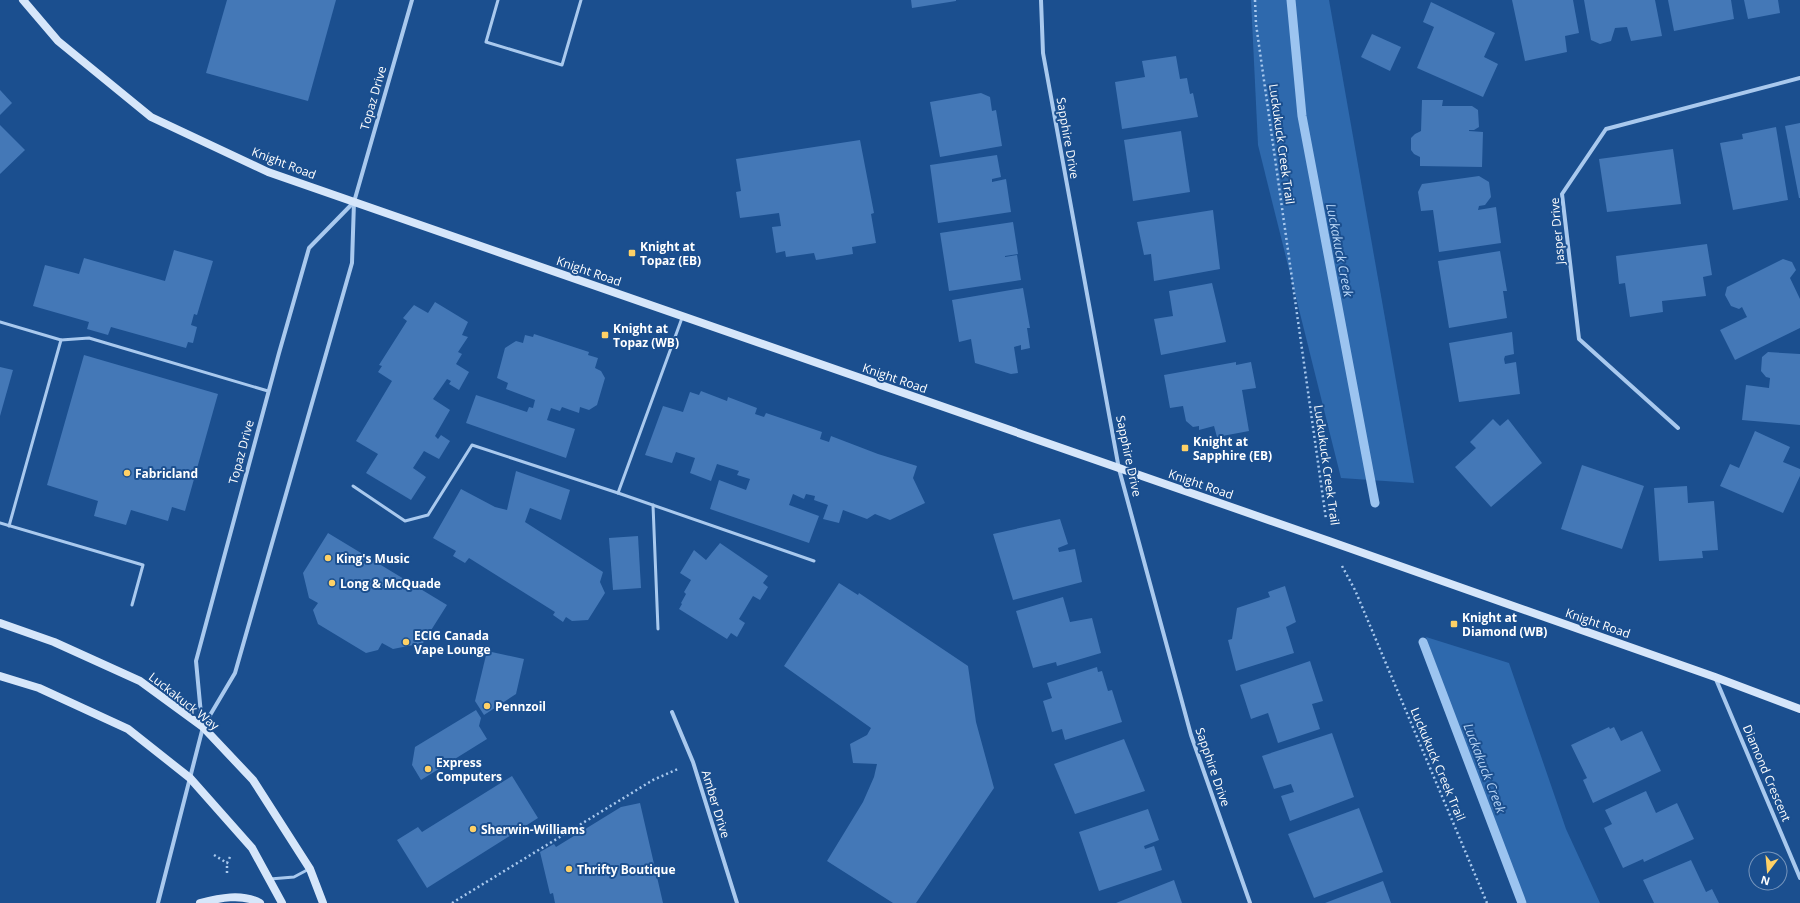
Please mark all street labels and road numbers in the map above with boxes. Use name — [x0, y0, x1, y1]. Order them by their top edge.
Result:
street label: Topaz Drive — [356, 64, 390, 132]
street label: Luckukuck Creek Trail — [1265, 83, 1299, 205]
street label: Sapphire Drive — [1052, 96, 1084, 180]
street label: Knight Road — [249, 143, 319, 183]
street label: Jasper Drive — [1546, 197, 1568, 266]
street label: Knight Road — [554, 252, 624, 290]
street label: Knight Road — [860, 359, 930, 397]
street label: Luckukuck Creek Trail — [1310, 404, 1344, 526]
street label: Sapphire Drive — [1112, 414, 1146, 498]
street label: Topaz Drive — [224, 418, 258, 486]
street label: Knight Road — [1166, 465, 1236, 503]
street label: Knight Road — [1563, 604, 1633, 642]
street label: Luckakuck Way — [145, 668, 223, 734]
street label: Luckukuck Creek Trail — [1406, 705, 1470, 823]
street label: Diamond Crescent — [1739, 722, 1795, 824]
street label: Sapphire Drive — [1192, 725, 1235, 809]
street label: Amber Drive — [698, 768, 734, 840]

